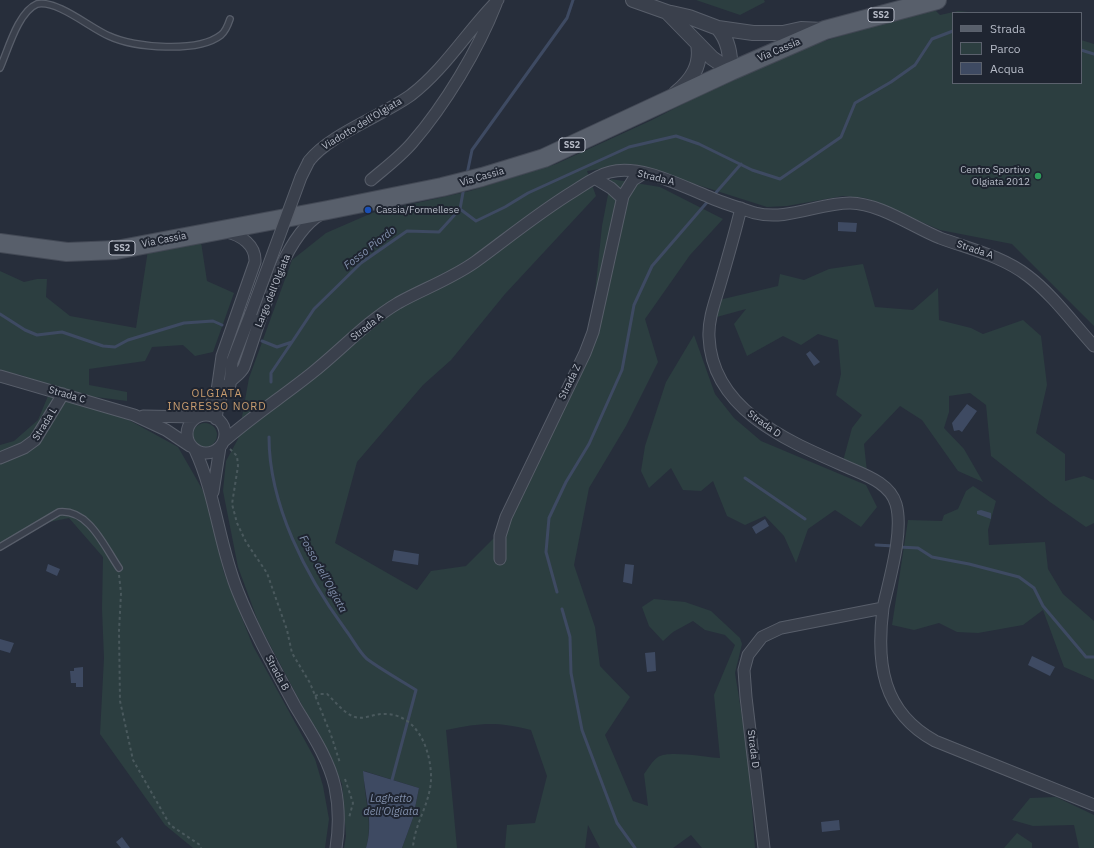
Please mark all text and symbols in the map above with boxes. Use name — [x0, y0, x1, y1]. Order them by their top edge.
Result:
road number: SS2 — [868, 8, 894, 22]
legend — [952, 12, 1082, 84]
text: Strada — [990, 21, 1025, 36]
street label: Via Cassia — [756, 36, 802, 64]
text: Parco — [990, 41, 1021, 56]
text: Acqua — [990, 61, 1024, 76]
street label: Viadotto dell'Olgiata — [320, 95, 404, 153]
road number: SS2 — [559, 138, 585, 152]
place label: Centro Sportivo Olgiata 2012 — [960, 164, 1030, 188]
street label: Via Cassia — [459, 165, 505, 189]
street label: Strada A — [636, 168, 676, 188]
marker: Centro Sportivo Olgiata 2012 — [1033, 171, 1043, 181]
place label: Cassia/Formellese — [376, 204, 459, 216]
marker: Cassia/Formellese — [363, 205, 373, 215]
water label: Fosso Piordo — [341, 224, 399, 272]
street label: Via Cassia — [141, 230, 187, 250]
street label: Strada A — [955, 238, 995, 262]
road number: SS2 — [109, 241, 135, 255]
street label: Largo dell'Olgiata — [253, 253, 293, 329]
street label: Strada A — [348, 311, 386, 343]
street label: Strada Z — [556, 362, 584, 402]
street label: Strada C — [47, 384, 87, 406]
district label: OLGIATA INGRESSO NORD — [167, 387, 267, 413]
street label: Strada L — [30, 405, 60, 443]
street label: Strada D — [745, 408, 783, 440]
water label: Fosso dell’Olgiata — [296, 533, 350, 615]
street label: Strada B — [263, 653, 291, 693]
street label: Strada D — [745, 729, 761, 769]
water label: Laghetto dell'Olgiata — [363, 792, 419, 818]

